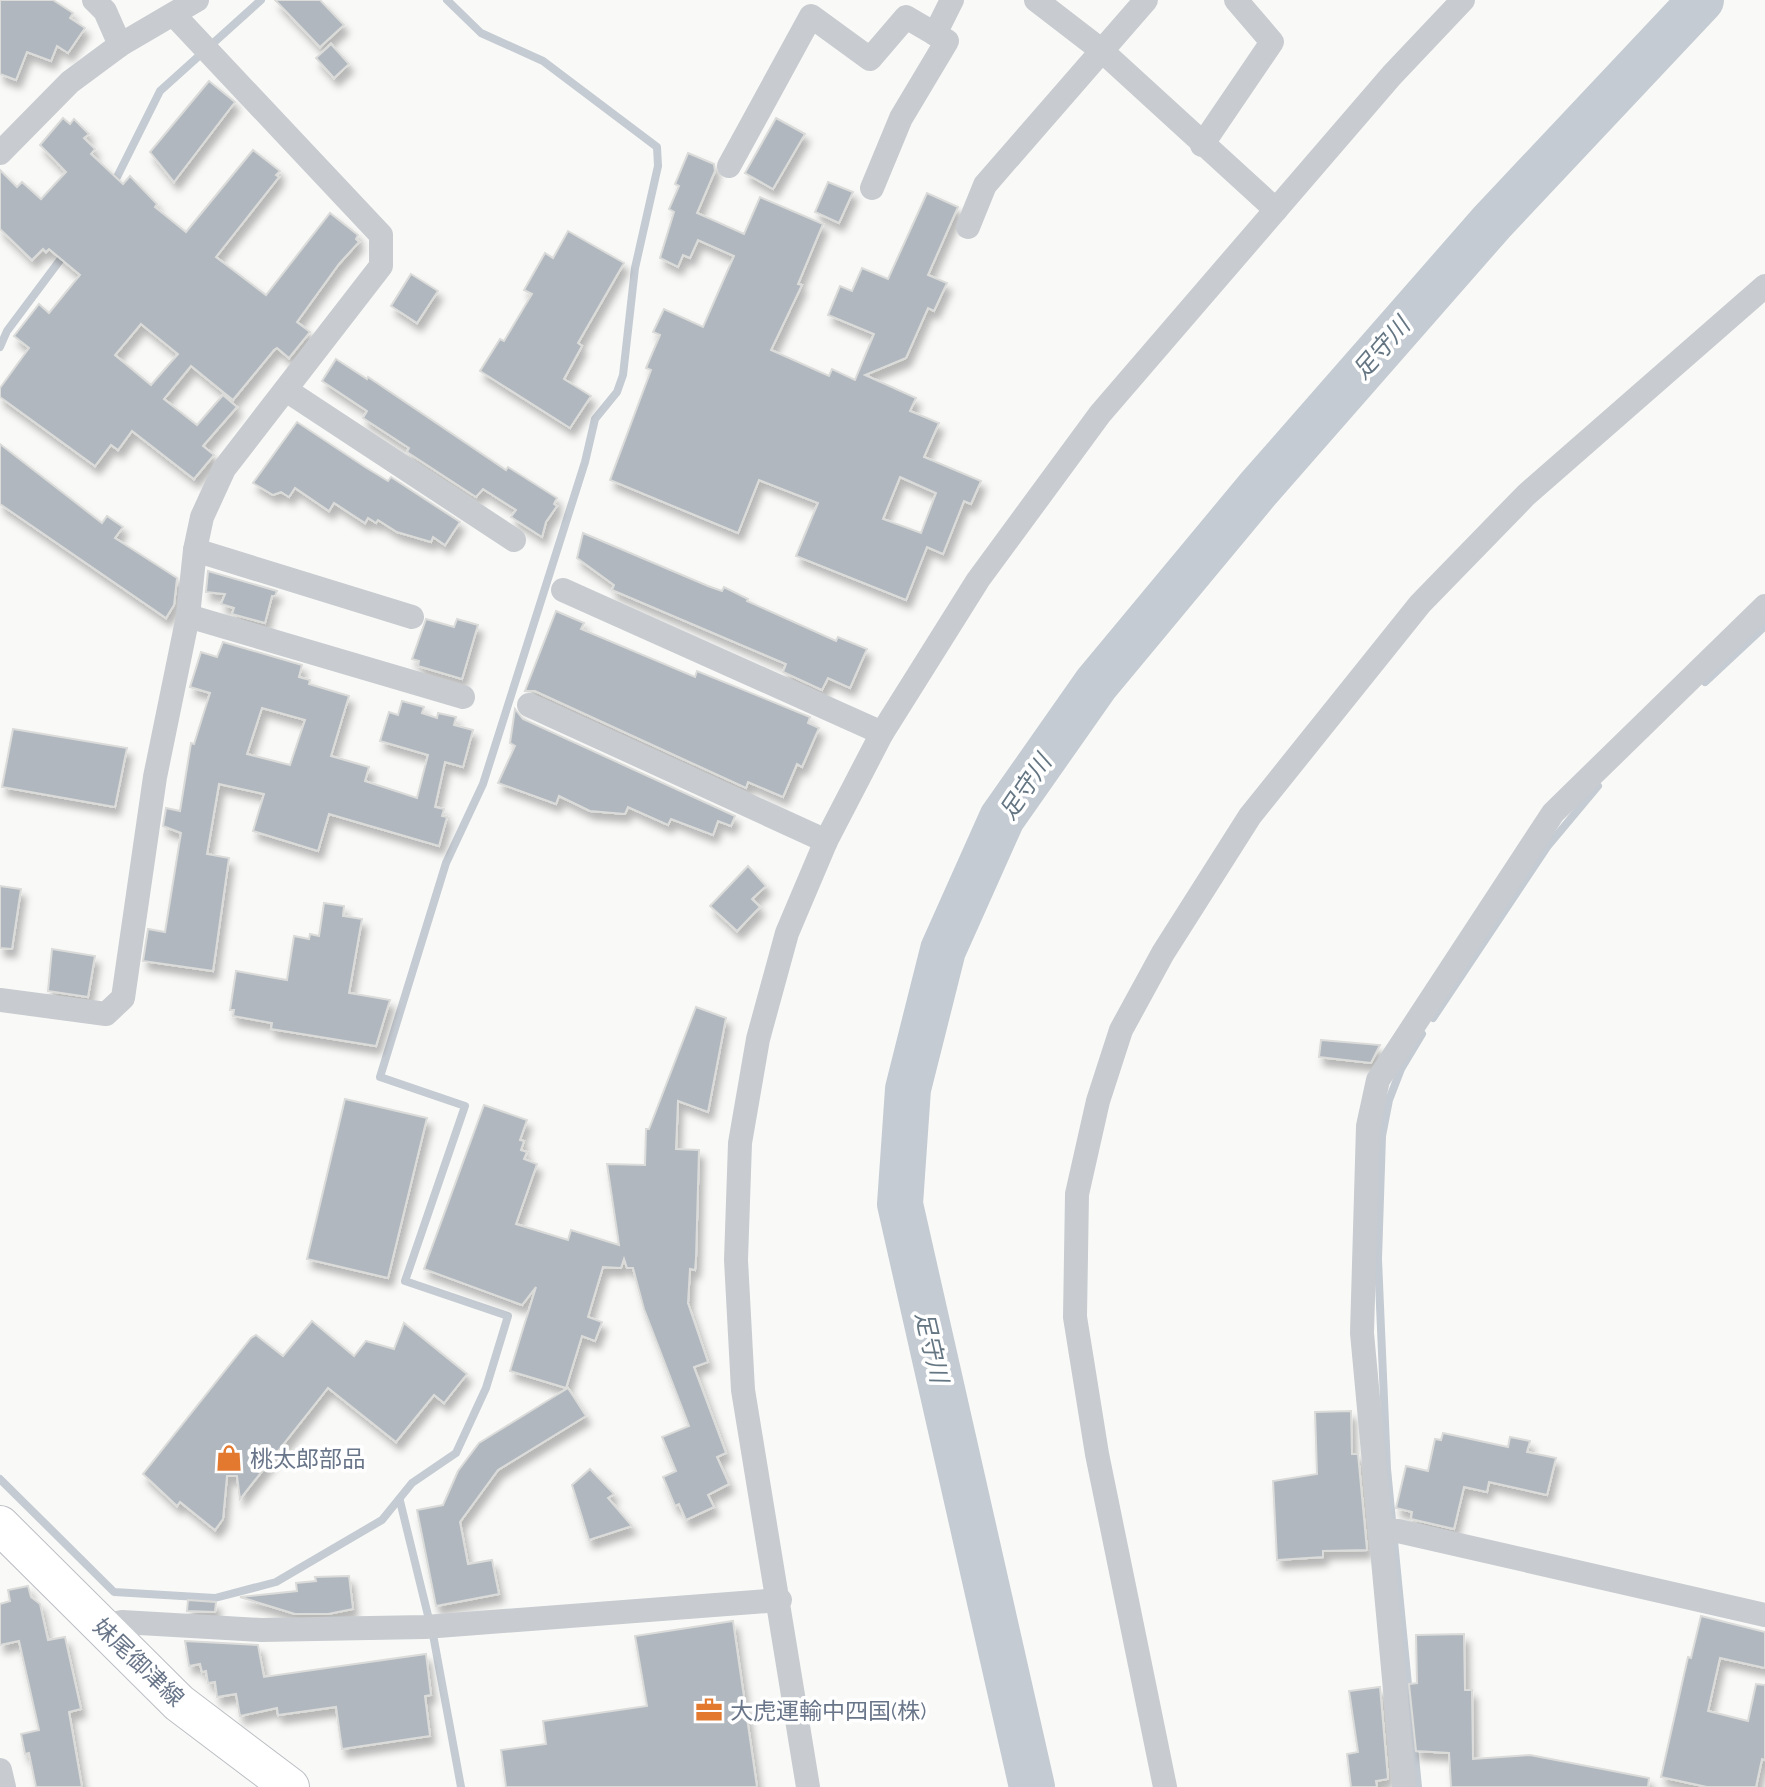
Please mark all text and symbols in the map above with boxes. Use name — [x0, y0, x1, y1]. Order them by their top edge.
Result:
water label: 足守川 — [1346, 309, 1418, 385]
water label: 足守川 — [993, 747, 1059, 825]
water label: 足守川 — [910, 1309, 955, 1388]
shop icon: 桃太郎部品 — [214, 1443, 244, 1473]
place label: 桃太郎部品 — [250, 1445, 365, 1472]
street label: 妹尾御津線 — [88, 1612, 190, 1712]
office icon: 大虎運輸中四国(株) — [694, 1695, 724, 1725]
place label: 大虎運輸中四国(株) — [730, 1697, 926, 1724]

